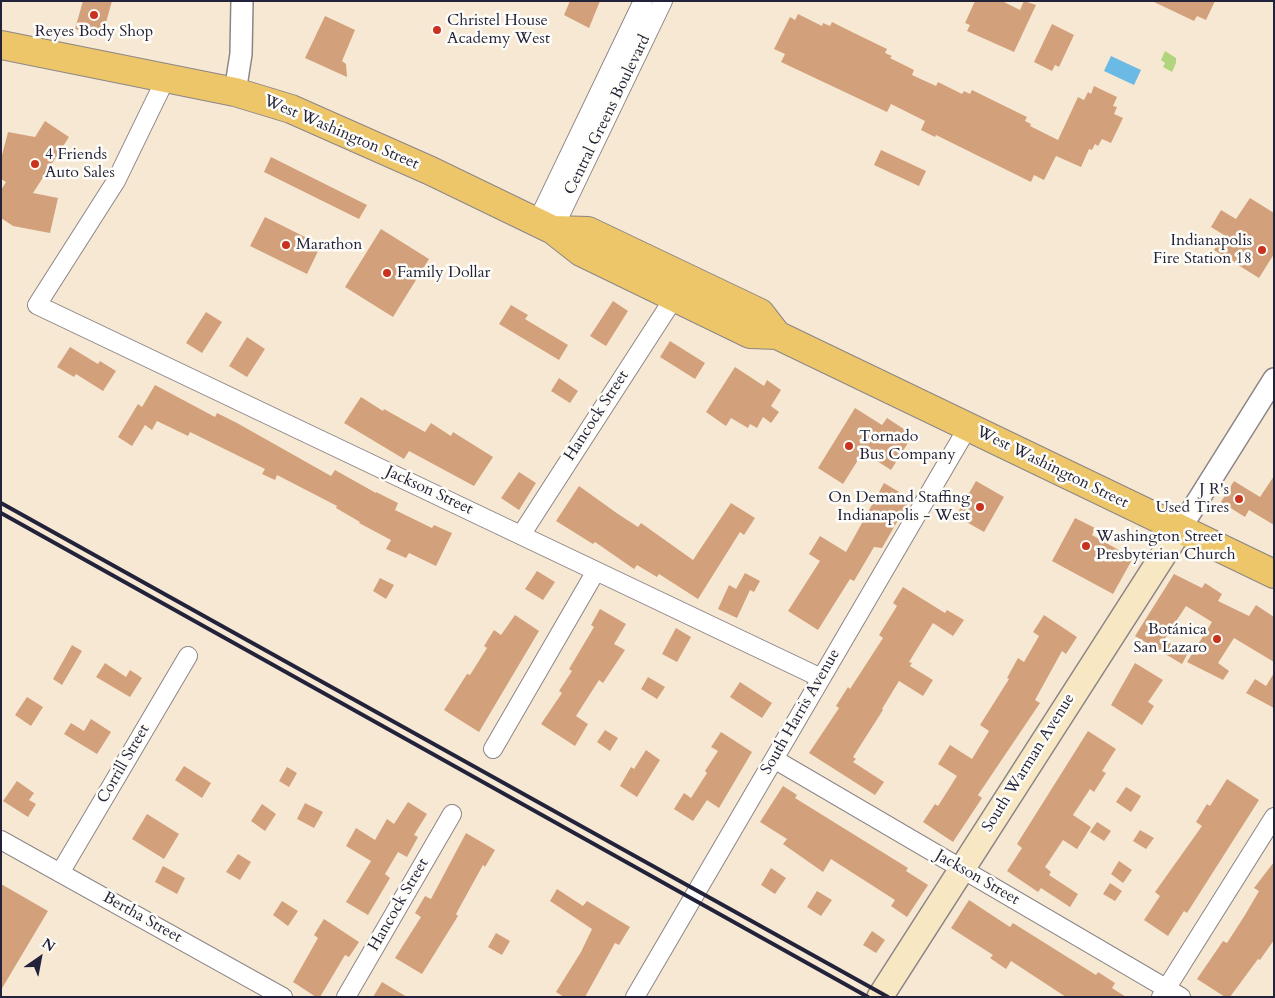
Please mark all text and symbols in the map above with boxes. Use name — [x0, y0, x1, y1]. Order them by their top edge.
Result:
marker: Reyes Body Shop — [88, 9, 100, 21]
place label: Christel House Academy West — [447, 11, 550, 49]
place label: Reyes Body Shop — [35, 22, 153, 42]
marker: Christel House Academy West — [431, 24, 443, 36]
street label: Central Greens Boulevard — [561, 32, 655, 198]
street label: West Washington Street — [261, 92, 421, 174]
place label: 4 Friends Auto Sales — [45, 145, 115, 183]
marker: 4 Friends Auto Sales — [29, 158, 41, 170]
place label: Indianapolis Fire Station 18 — [1153, 231, 1252, 269]
place label: Marathon — [296, 235, 362, 255]
marker: Marathon — [280, 239, 292, 251]
marker: Indianapolis Fire Station 18 — [1256, 244, 1268, 256]
place label: Family Dollar — [397, 263, 490, 283]
marker: Family Dollar — [381, 267, 393, 279]
street label: Hancock Street — [561, 367, 633, 465]
street label: West Washington Street — [973, 423, 1131, 513]
place label: Tornado Bus Company — [859, 427, 956, 465]
marker: Tornado Bus Company — [843, 440, 855, 452]
street label: Jackson Street — [382, 462, 476, 520]
place label: J R's Used Tires — [1156, 480, 1229, 518]
place label: On Demand Staffing Indianapolis - West — [828, 488, 970, 526]
marker: J R's Used Tires — [1233, 493, 1245, 505]
marker: On Demand Staffing Indianapolis - West — [974, 501, 986, 513]
place label: Washington Street Presbyterian Church — [1096, 527, 1236, 565]
marker: Washington Street Presbyterian Church — [1080, 540, 1092, 552]
place label: Botánica San Lazaro — [1134, 620, 1207, 658]
marker: Botánica San Lazaro — [1211, 633, 1223, 645]
street label: South Harris Avenue — [757, 646, 845, 778]
street label: South Warman Avenue — [979, 690, 1079, 836]
street label: Corrill Street — [94, 721, 154, 807]
street label: Jackson Street — [931, 846, 1023, 910]
street label: Hancock Street — [365, 855, 433, 955]
street label: Bertha Street — [99, 888, 185, 948]
north arrow — [15, 933, 65, 983]
text: N — [38, 934, 59, 956]

